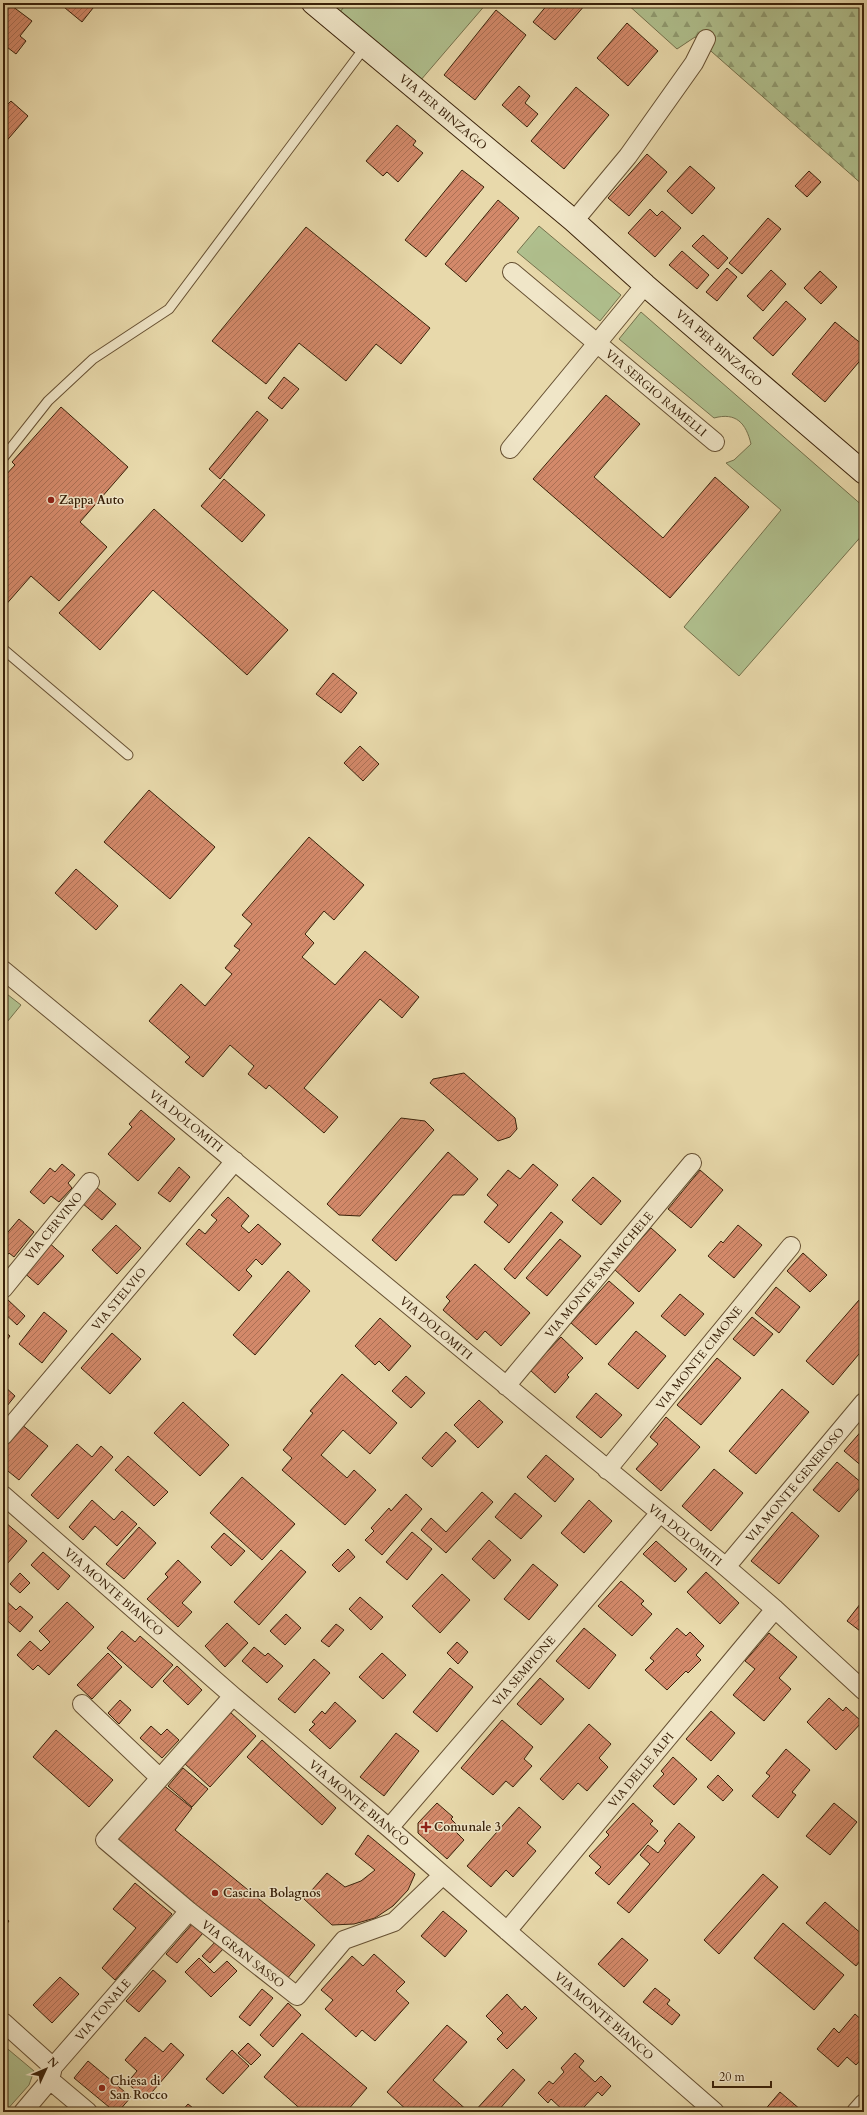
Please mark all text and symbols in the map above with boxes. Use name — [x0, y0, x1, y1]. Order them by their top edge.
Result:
street label: VIA PER BINZAGO — [396, 70, 490, 154]
street label: VIA PER BINZAGO — [672, 306, 766, 390]
street label: VIA SERGIO RAMELLI — [602, 346, 710, 440]
place label: Zappa Auto — [59, 492, 124, 508]
marker: Zappa Auto — [46, 495, 56, 505]
street label: VIA DOLOMITI — [146, 1086, 226, 1156]
street label: VIA CERVINO — [22, 1189, 86, 1263]
street label: VIA MONTE SAN MICHELE — [541, 1208, 657, 1342]
street label: VIA STELVIO — [88, 1264, 150, 1334]
street label: VIA DOLOMITI — [396, 1293, 476, 1363]
street label: VIA MONTE CIMONE — [652, 1303, 746, 1413]
street label: VIA MONTE GENEROSO — [742, 1424, 848, 1546]
street label: VIA DOLOMITI — [645, 1500, 725, 1570]
street label: VIA MONTE BIANCO — [61, 1544, 167, 1640]
street label: VIA SEMPIONE — [489, 1632, 559, 1710]
street label: VIA DELLE ALPI — [605, 1729, 677, 1811]
street label: VIA MONTE BIANCO — [305, 1756, 413, 1850]
place label: Comunale 3 — [434, 1819, 501, 1835]
marker: Comunale 3 — [421, 1822, 431, 1832]
place label: Cascina Bolagnos — [223, 1885, 321, 1901]
marker: Cascina Bolagnos — [210, 1888, 220, 1898]
street label: VIA GRAN SASSO — [198, 1916, 288, 1992]
street label: VIA MONTE BIANCO — [551, 1968, 657, 2064]
street label: VIA TONALE — [72, 1976, 134, 2044]
north arrow — [26, 2049, 66, 2089]
text: N — [44, 2054, 62, 2071]
scale bar — [713, 2063, 771, 2089]
text: 20 m — [719, 2069, 746, 2085]
place label: Chiesa di San Rocco — [110, 2073, 168, 2103]
marker: Chiesa di San Rocco — [97, 2083, 107, 2093]

